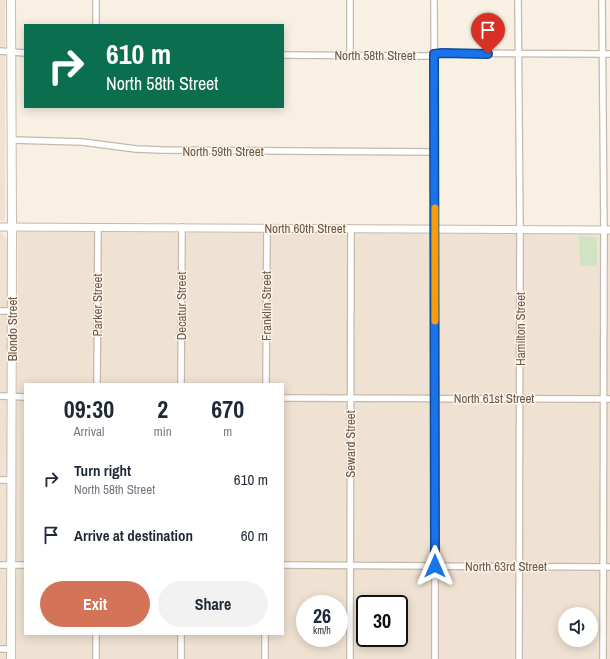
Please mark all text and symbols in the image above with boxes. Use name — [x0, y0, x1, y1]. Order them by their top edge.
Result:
pin — [471, 13, 505, 54]
icon: arrive — [477, 19, 499, 41]
text: 610 m — [106, 35, 171, 73]
icon: right — [40, 40, 92, 92]
street label: North 58th Street — [334, 47, 416, 64]
text: North 58th Street — [106, 71, 218, 96]
street label: North 59th Street — [182, 143, 264, 160]
street label: North 60th Street — [264, 220, 346, 237]
street label: Franklin Street — [258, 271, 275, 341]
street label: Decatur Street — [173, 272, 190, 340]
street label: Parker Street — [89, 274, 106, 336]
street label: Hamilton Street — [512, 292, 529, 366]
street label: Blondo Street — [4, 297, 21, 361]
street label: North 61st Street — [454, 390, 534, 407]
text: 09:30 — [64, 393, 114, 425]
text: 2 — [157, 393, 168, 425]
text: 670 — [211, 393, 244, 425]
street label: Seward Street — [342, 410, 359, 478]
text: Arrival — [74, 423, 104, 440]
text: min — [154, 423, 172, 440]
text: m — [223, 423, 232, 440]
text: Turn right — [74, 460, 131, 481]
icon: right — [40, 468, 62, 490]
text: 610 m — [234, 469, 268, 490]
text: North 58th Street — [74, 481, 155, 498]
icon: arrive — [40, 524, 62, 546]
text: Arrive at destination — [74, 525, 193, 546]
text: 60 m — [241, 525, 268, 546]
position arrow — [414, 545, 456, 587]
street label: North 63rd Street — [465, 558, 547, 575]
button: Exit — [40, 581, 150, 627]
button: Share — [158, 581, 268, 627]
speed limit sign: 30 — [356, 595, 408, 647]
text: 26 — [313, 602, 331, 629]
map controls — [558, 607, 598, 647]
button: sound — [558, 607, 598, 647]
text: km/h — [313, 624, 331, 637]

